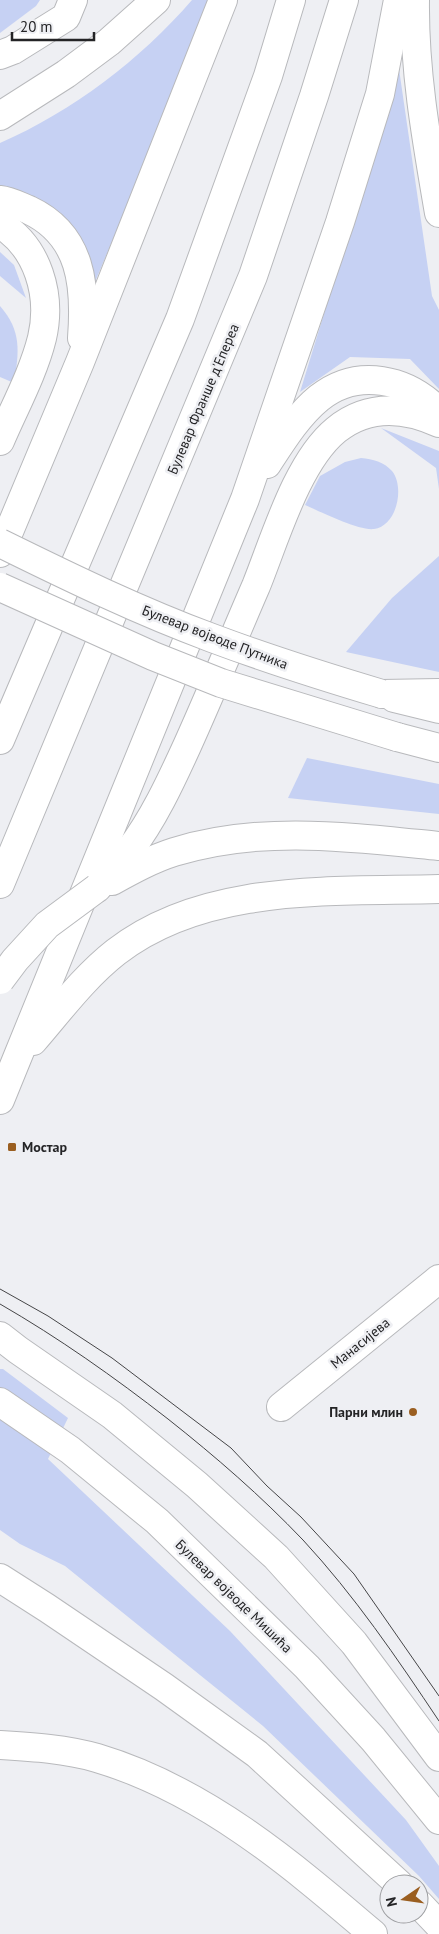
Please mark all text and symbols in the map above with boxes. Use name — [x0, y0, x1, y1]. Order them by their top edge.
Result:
scale bar — [12, 10, 95, 42]
text: 20 m — [20, 17, 53, 36]
street label: Булевар Франше д'Епереа — [163, 321, 243, 477]
street label: Булевар војводе Путника — [140, 601, 290, 673]
place label: Мостар — [22, 1138, 68, 1156]
marker: Мостар — [6, 1141, 18, 1153]
street label: Манасијева — [327, 1314, 393, 1372]
place label: Парни млин — [329, 1403, 403, 1421]
marker: Парни млин — [407, 1406, 419, 1418]
street label: Булевар војводе Мишића — [172, 1535, 296, 1657]
north arrow — [379, 1874, 429, 1924]
text: N — [382, 1895, 401, 1908]

